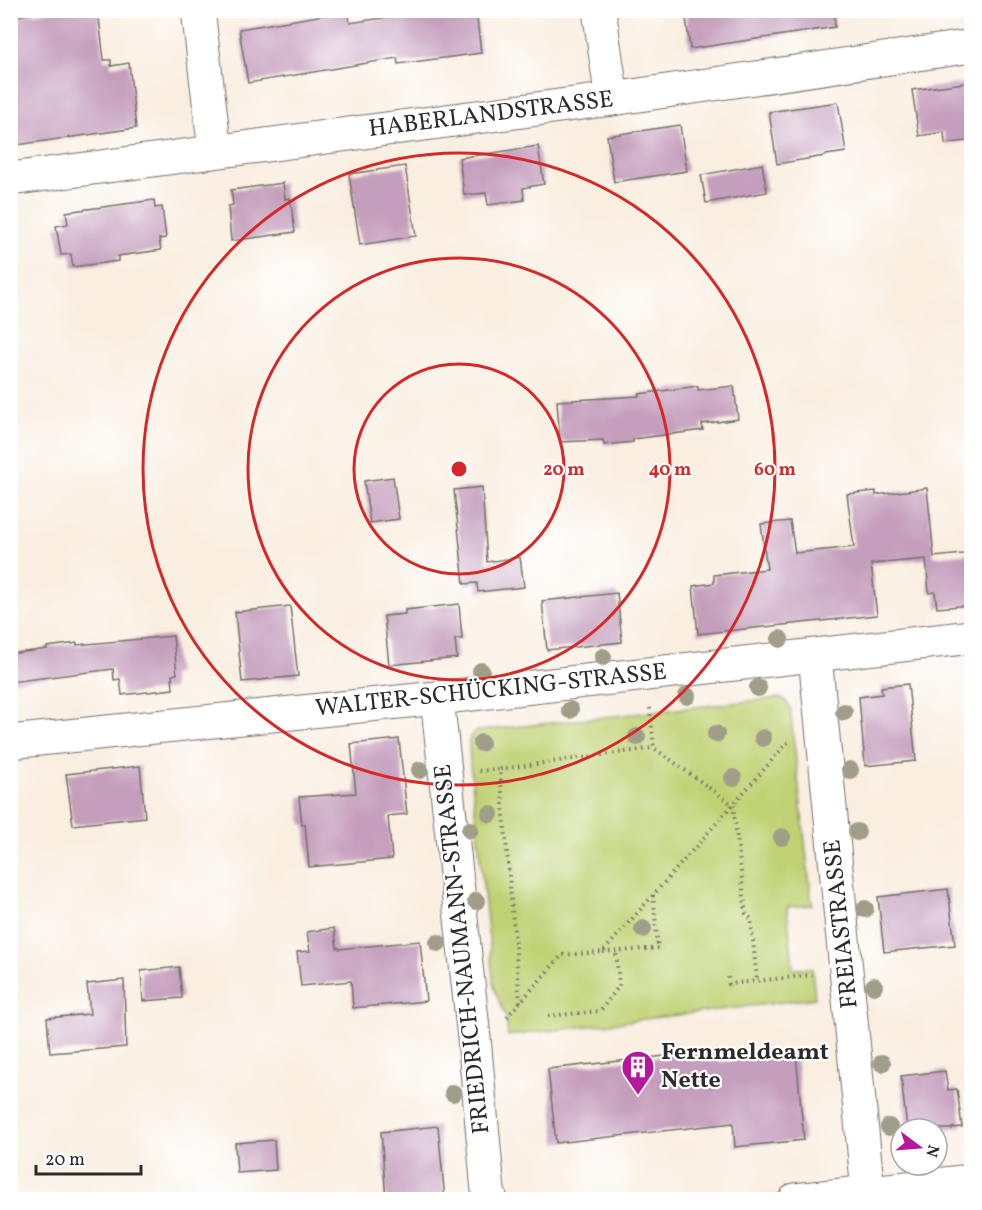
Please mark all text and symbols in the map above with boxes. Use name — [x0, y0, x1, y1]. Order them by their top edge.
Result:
street label: HABERLANDSTRASSE — [367, 83, 615, 147]
text: 20 m — [543, 458, 585, 483]
text: 40 m — [649, 458, 691, 483]
text: 60 m — [754, 458, 796, 483]
centre of rings — [449, 459, 469, 479]
street label: WALTER-SCHÜCKING-STRASSE — [314, 656, 668, 726]
street label: FRIEDRICH-NAUMANN-STRASSE — [427, 762, 499, 1136]
street label: FREIASTRASSE — [816, 838, 868, 1010]
place label: Fernmeldeamt Nette — [661, 1036, 829, 1098]
building icon: Fernmeldeamt Nette — [620, 1049, 656, 1096]
north arrow — [889, 1117, 949, 1177]
scale bar — [36, 1138, 141, 1176]
text: N — [919, 1142, 944, 1160]
text: 20 m — [45, 1148, 85, 1173]

